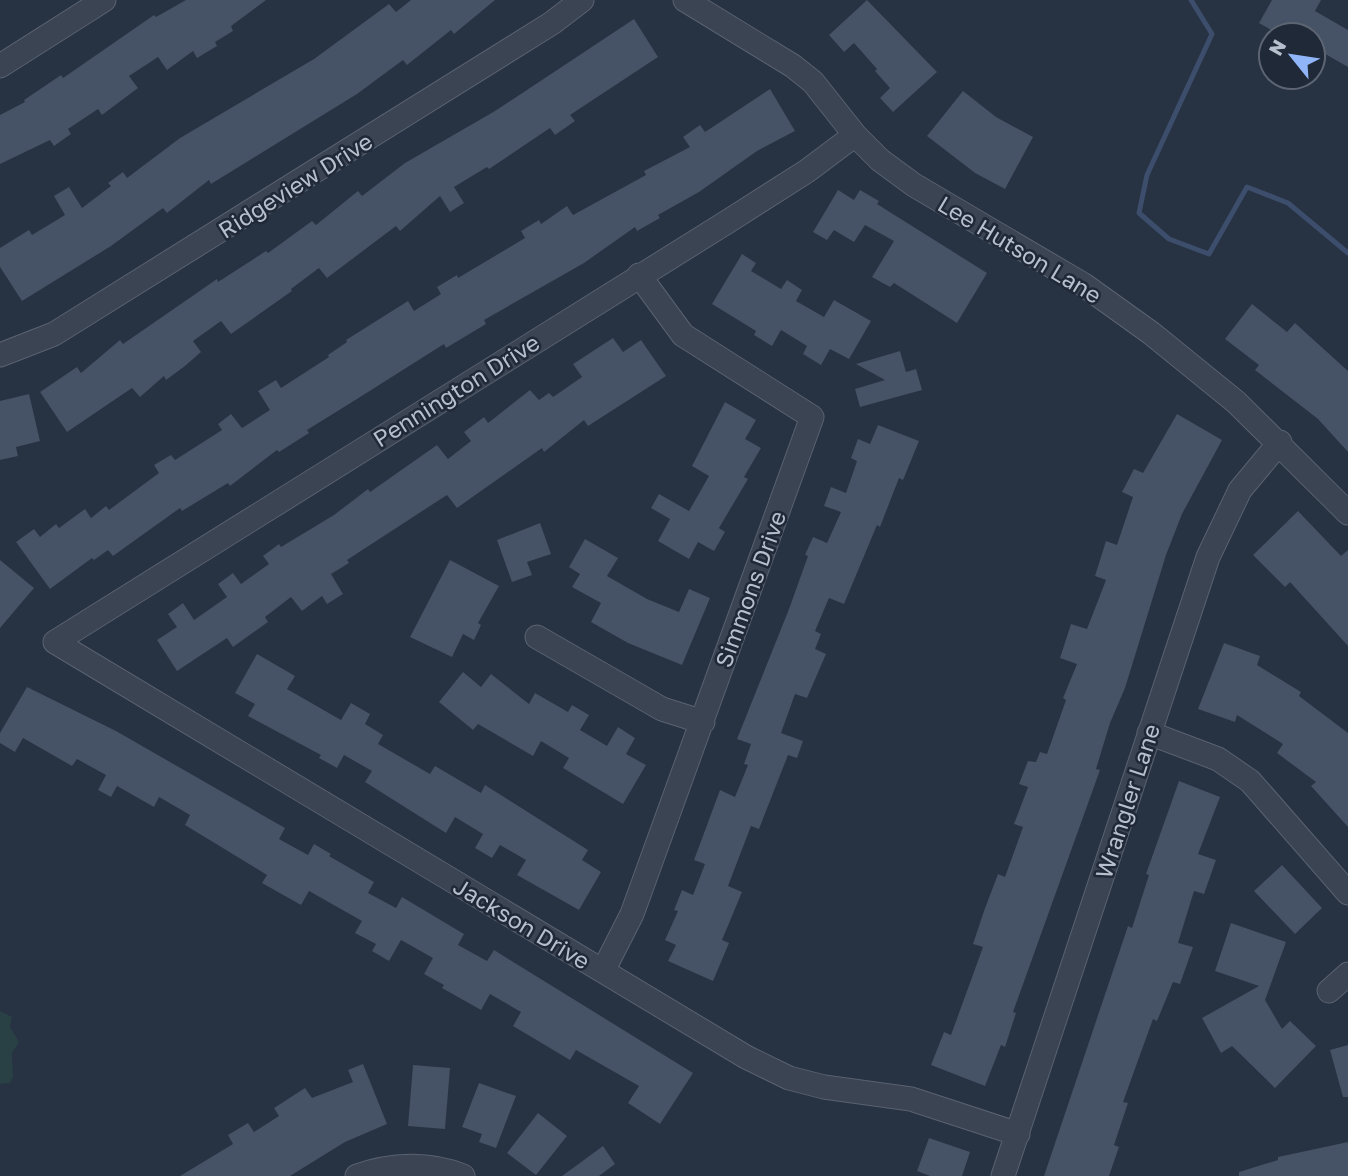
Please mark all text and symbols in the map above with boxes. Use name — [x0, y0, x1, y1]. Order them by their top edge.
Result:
north arrow — [1257, 21, 1327, 91]
text: N — [1263, 35, 1290, 59]
street label: Ridgeview Drive — [213, 126, 377, 244]
street label: Lee Hutson Lane — [933, 189, 1107, 309]
street label: Pennington Drive — [368, 328, 544, 452]
street label: Simmons Drive — [709, 507, 791, 671]
street label: Wrangler Lane — [1089, 720, 1165, 882]
street label: Jackson Drive — [449, 871, 595, 975]

